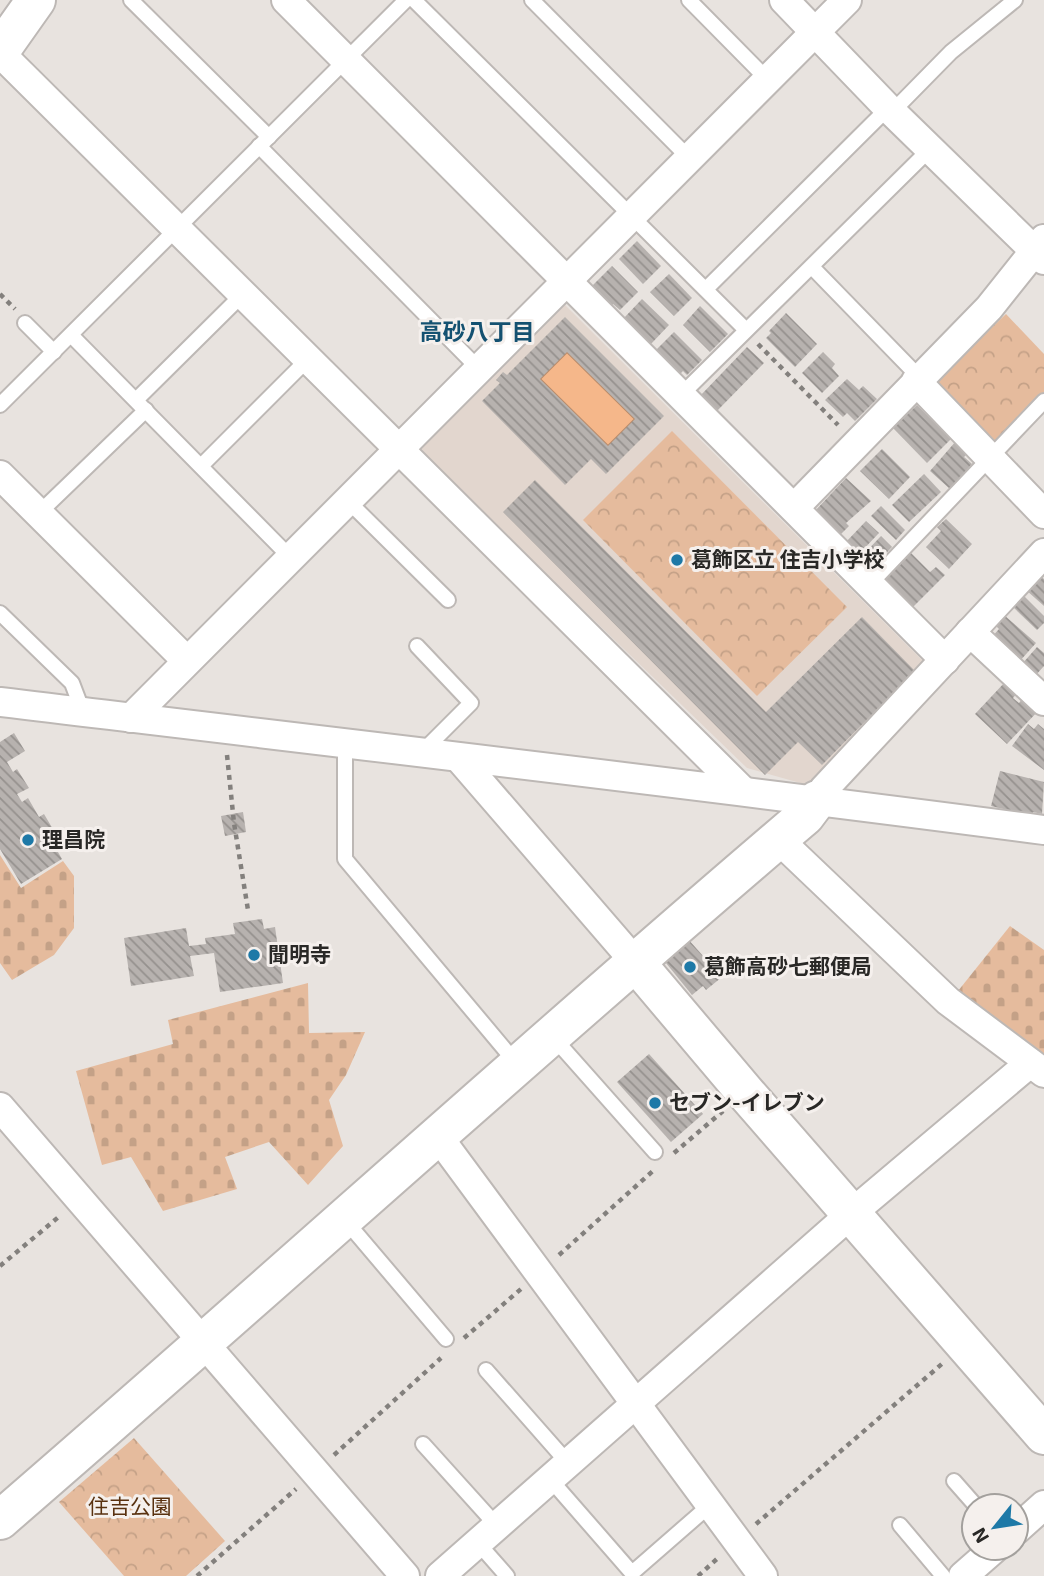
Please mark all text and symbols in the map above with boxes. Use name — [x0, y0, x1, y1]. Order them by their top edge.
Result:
district label: 高砂八丁目 — [420, 317, 535, 345]
place label: 葛飾区立 住吉小学校 — [691, 546, 885, 571]
marker: 葛飾区立 住吉小学校 — [669, 552, 685, 568]
place label: 理昌院 — [42, 826, 105, 851]
marker: 理昌院 — [20, 832, 36, 848]
place label: 聞明寺 — [268, 941, 331, 966]
marker: 聞明寺 — [246, 947, 262, 963]
place label: 葛飾高砂七郵便局 — [704, 953, 872, 978]
marker: 葛飾高砂七郵便局 — [682, 959, 698, 975]
place label: セブン-イレブン — [669, 1089, 825, 1114]
marker: セブン-イレブン — [647, 1095, 663, 1111]
north arrow — [960, 1492, 1030, 1562]
park label: 住吉公園 — [88, 1493, 172, 1518]
text: N — [966, 1524, 993, 1547]

